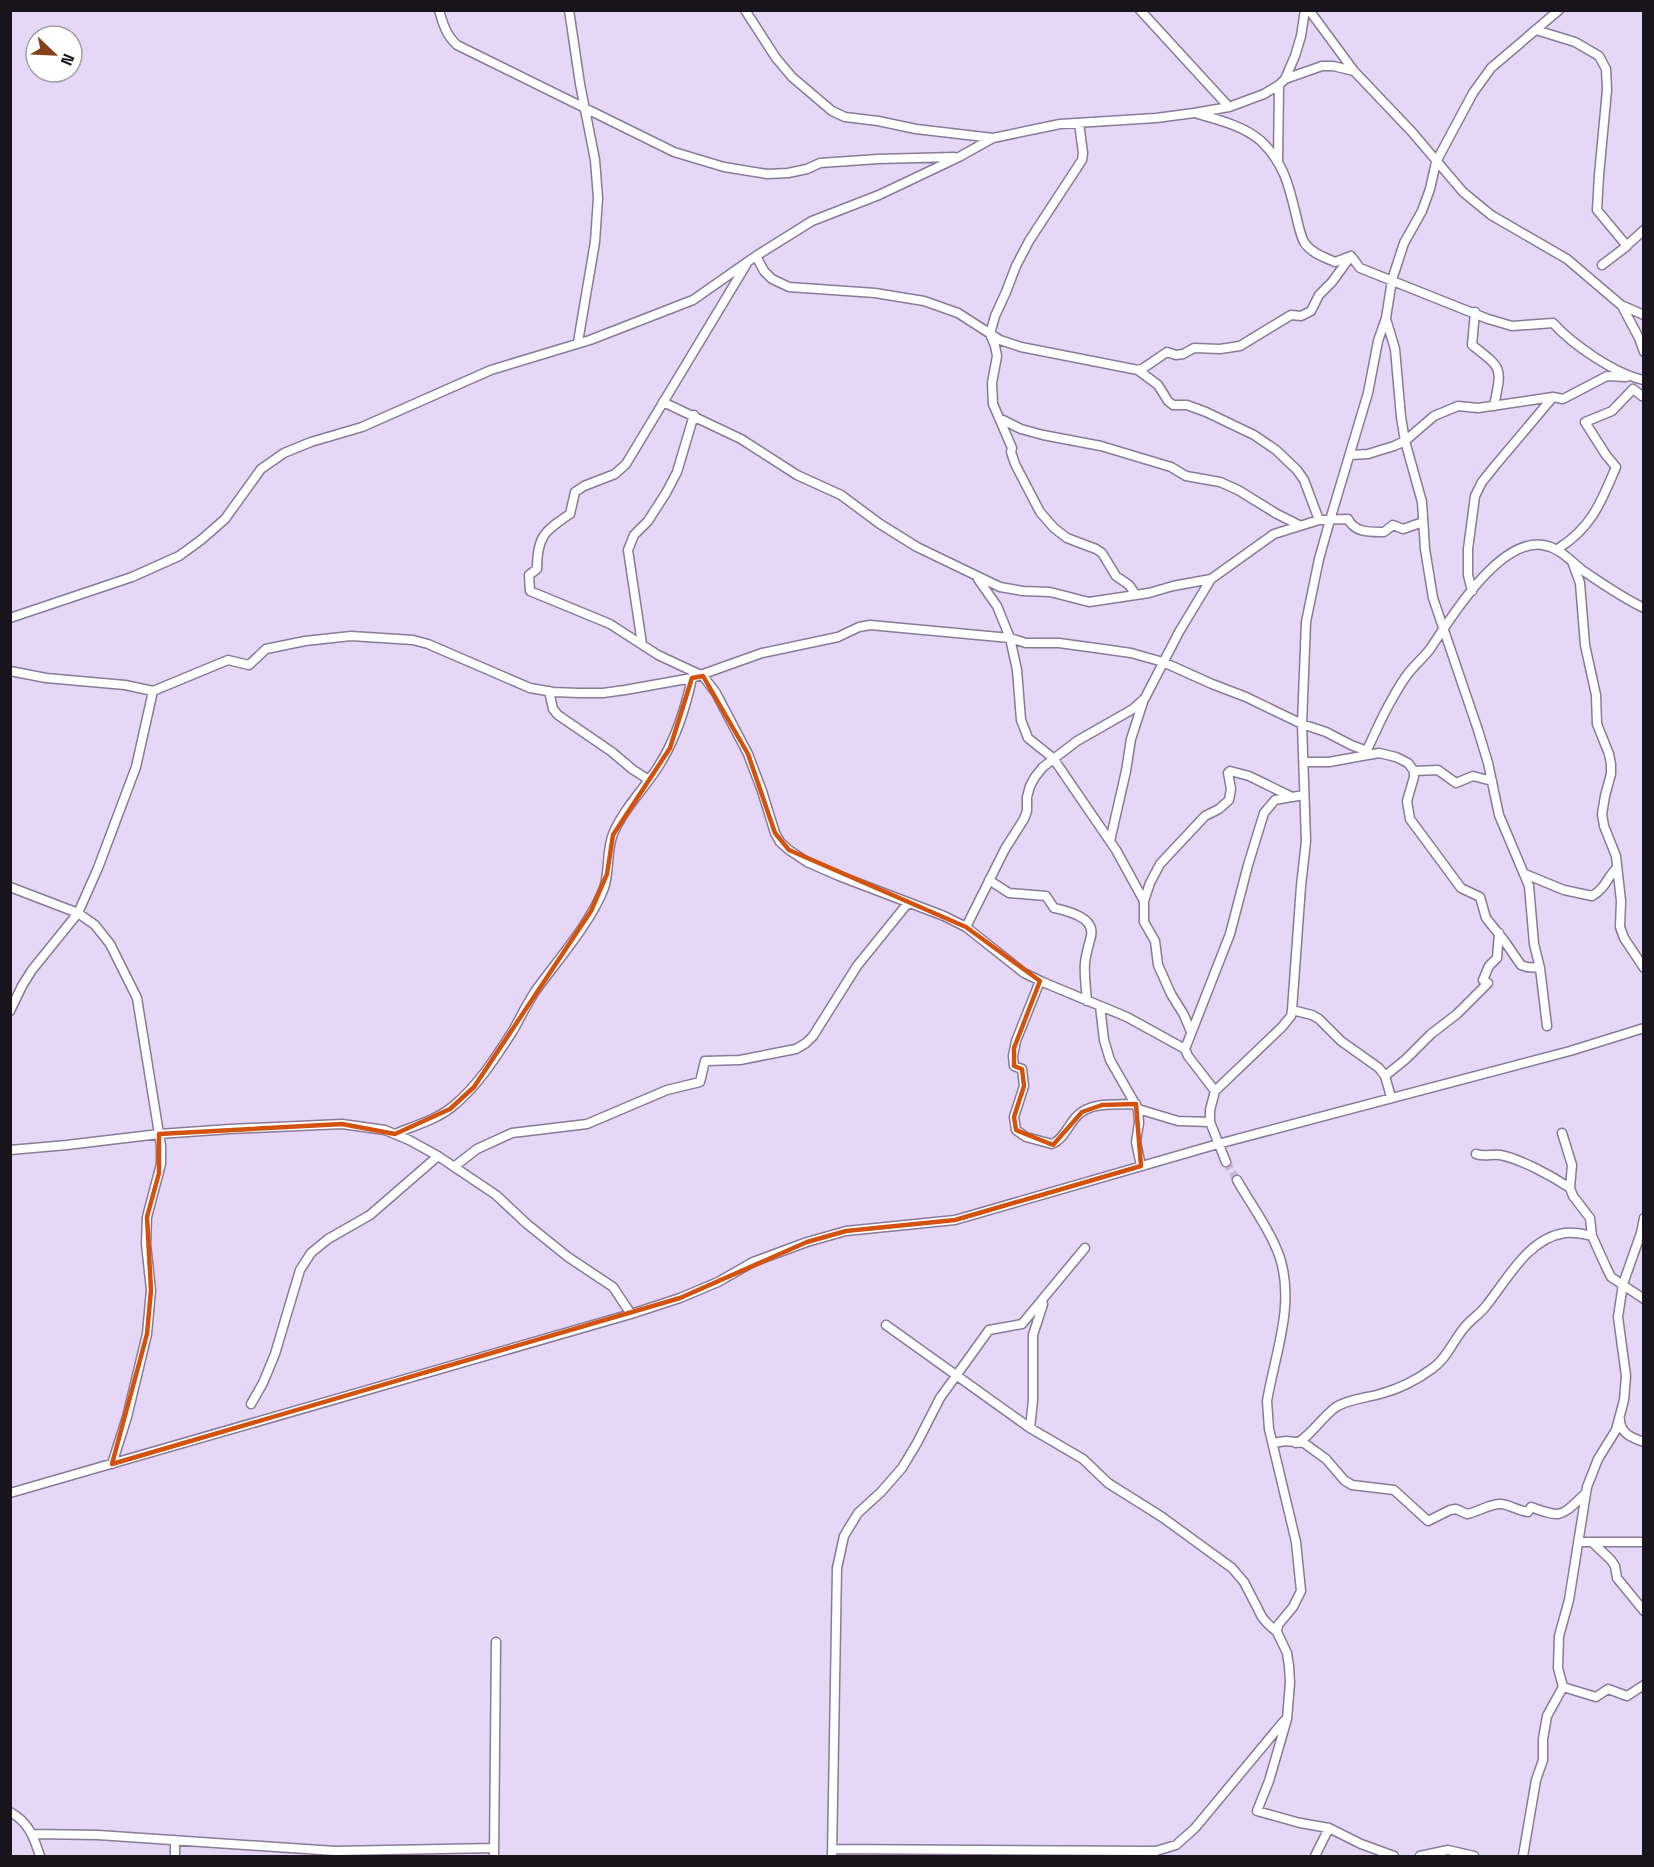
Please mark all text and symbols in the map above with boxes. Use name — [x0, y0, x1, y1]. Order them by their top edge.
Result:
north arrow — [24, 24, 84, 84]
text: N — [56, 51, 79, 69]

